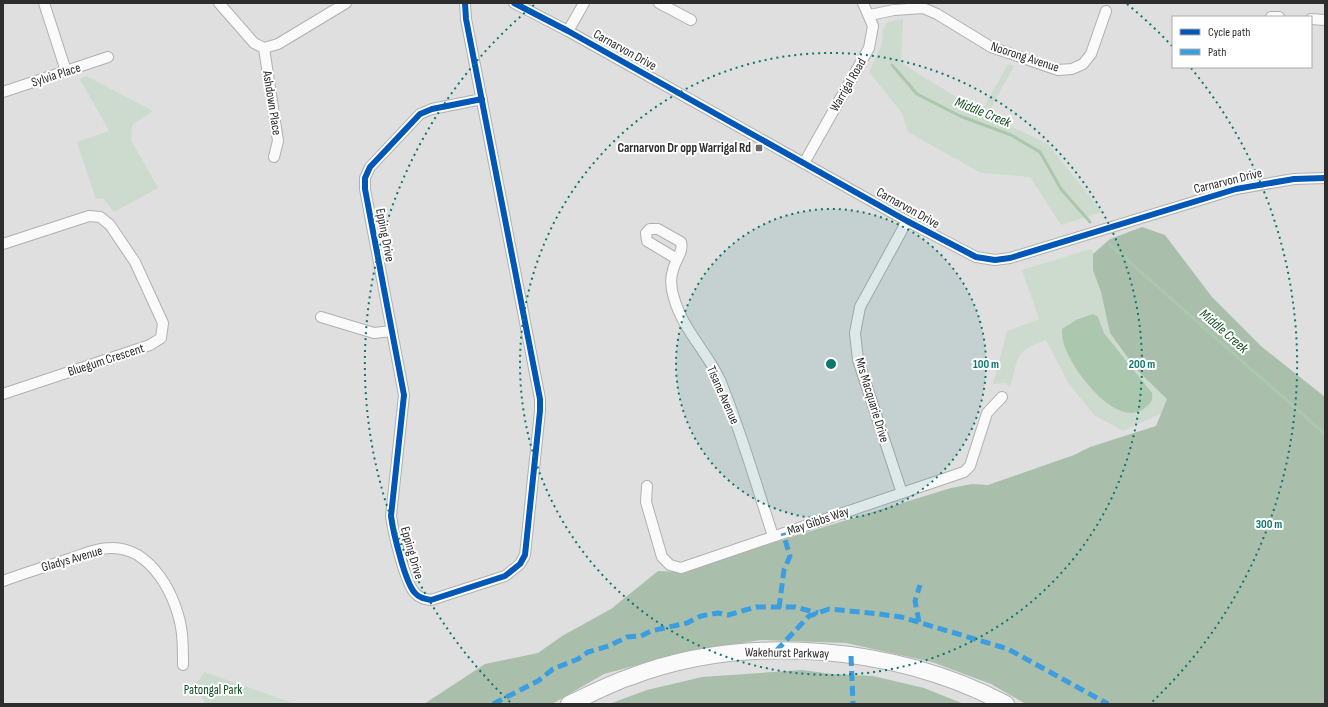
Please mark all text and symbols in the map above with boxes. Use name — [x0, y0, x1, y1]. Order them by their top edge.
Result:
legend — [1172, 16, 1312, 68]
text: Cycle path — [1208, 25, 1250, 40]
street label: Carnarvon Drive — [591, 26, 659, 74]
street label: Noorong Avenue — [989, 38, 1061, 76]
text: Path — [1208, 45, 1226, 60]
street label: Warrigal Road — [826, 55, 870, 115]
street label: Sylvia Place — [29, 60, 83, 90]
street label: Ashdown Place — [259, 69, 285, 136]
water label: Middle Creek — [953, 93, 1014, 131]
place label: Carnarvon Dr opp Warrigal Rd — [617, 140, 751, 156]
marker: Carnarvon Dr opp Warrigal Rd — [754, 143, 764, 153]
street label: Carnarvon Drive — [1192, 165, 1264, 197]
street label: Carnarvon Drive — [874, 184, 942, 232]
street label: Epping Drive — [372, 207, 398, 263]
water label: Middle Creek — [1196, 305, 1252, 357]
street label: Bluegum Crescent — [66, 340, 146, 380]
street label: Mrs Macquarie Drive — [852, 356, 892, 444]
centre of rings — [824, 357, 838, 371]
text: 100 m — [973, 357, 999, 372]
text: 200 m — [1129, 357, 1155, 372]
street label: Tisane Avenue — [703, 363, 743, 427]
street label: May Gibbs Way — [785, 503, 851, 539]
text: 300 m — [1256, 517, 1282, 532]
street label: Epping Drive — [397, 525, 427, 581]
street label: Gladys Avenue — [40, 543, 104, 575]
street label: Wakehurst Parkway — [745, 644, 829, 662]
park label: Patongal Park — [184, 682, 242, 698]

